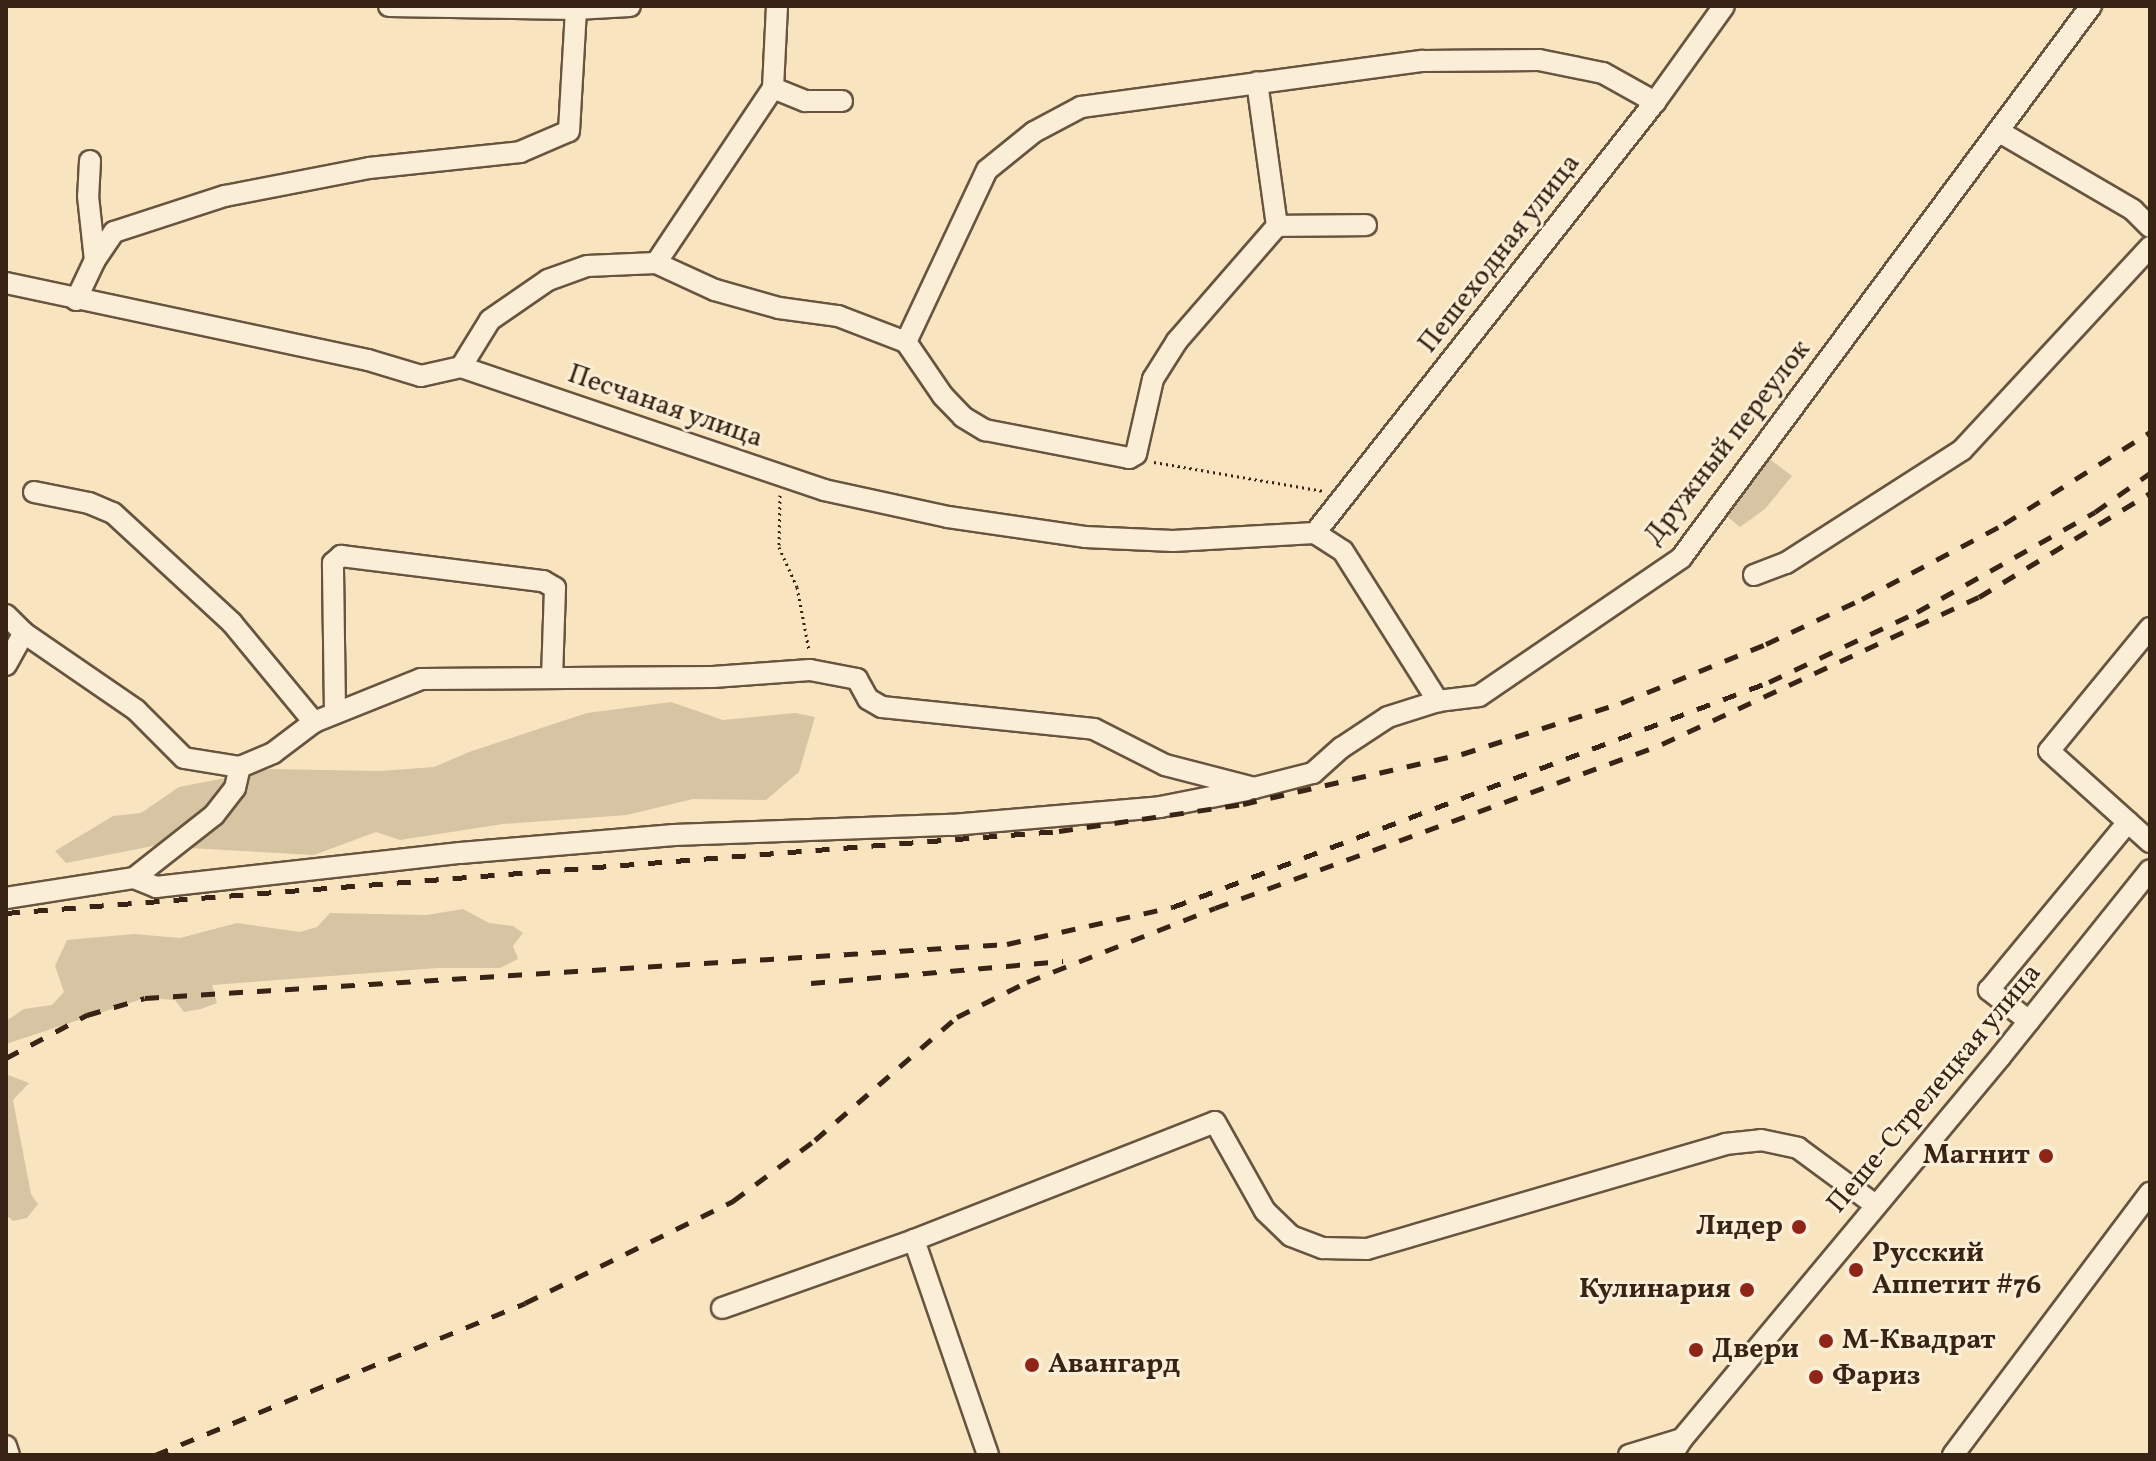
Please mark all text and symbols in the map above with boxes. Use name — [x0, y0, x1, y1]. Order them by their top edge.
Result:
street label: Пешеходная улица — [1411, 147, 1589, 361]
street label: Дружный переулок — [1638, 334, 1818, 552]
street label: Песчаная улица — [563, 358, 767, 456]
street label: Пеше-Стрелецкая улица — [1820, 957, 2050, 1221]
place label: Магнит — [1923, 1139, 2030, 1173]
marker: Магнит — [2037, 1147, 2055, 1165]
place label: Лидер — [1696, 1210, 1783, 1244]
marker: Лидер — [1790, 1218, 1808, 1236]
place label: Русский Аппетит #76 — [1872, 1237, 2041, 1303]
marker: Русский Аппетит #76 — [1847, 1261, 1865, 1279]
place label: Кулинария — [1579, 1273, 1731, 1307]
marker: Кулинария — [1738, 1281, 1756, 1299]
place label: М-Квадрат — [1842, 1324, 1996, 1358]
marker: М-Квадрат — [1817, 1332, 1835, 1350]
place label: Двери — [1712, 1333, 1799, 1367]
marker: Двери — [1687, 1341, 1705, 1359]
place label: Авангард — [1048, 1348, 1180, 1382]
marker: Авангард — [1023, 1356, 1041, 1374]
place label: Фариз — [1832, 1360, 1920, 1394]
marker: Фариз — [1807, 1368, 1825, 1386]

